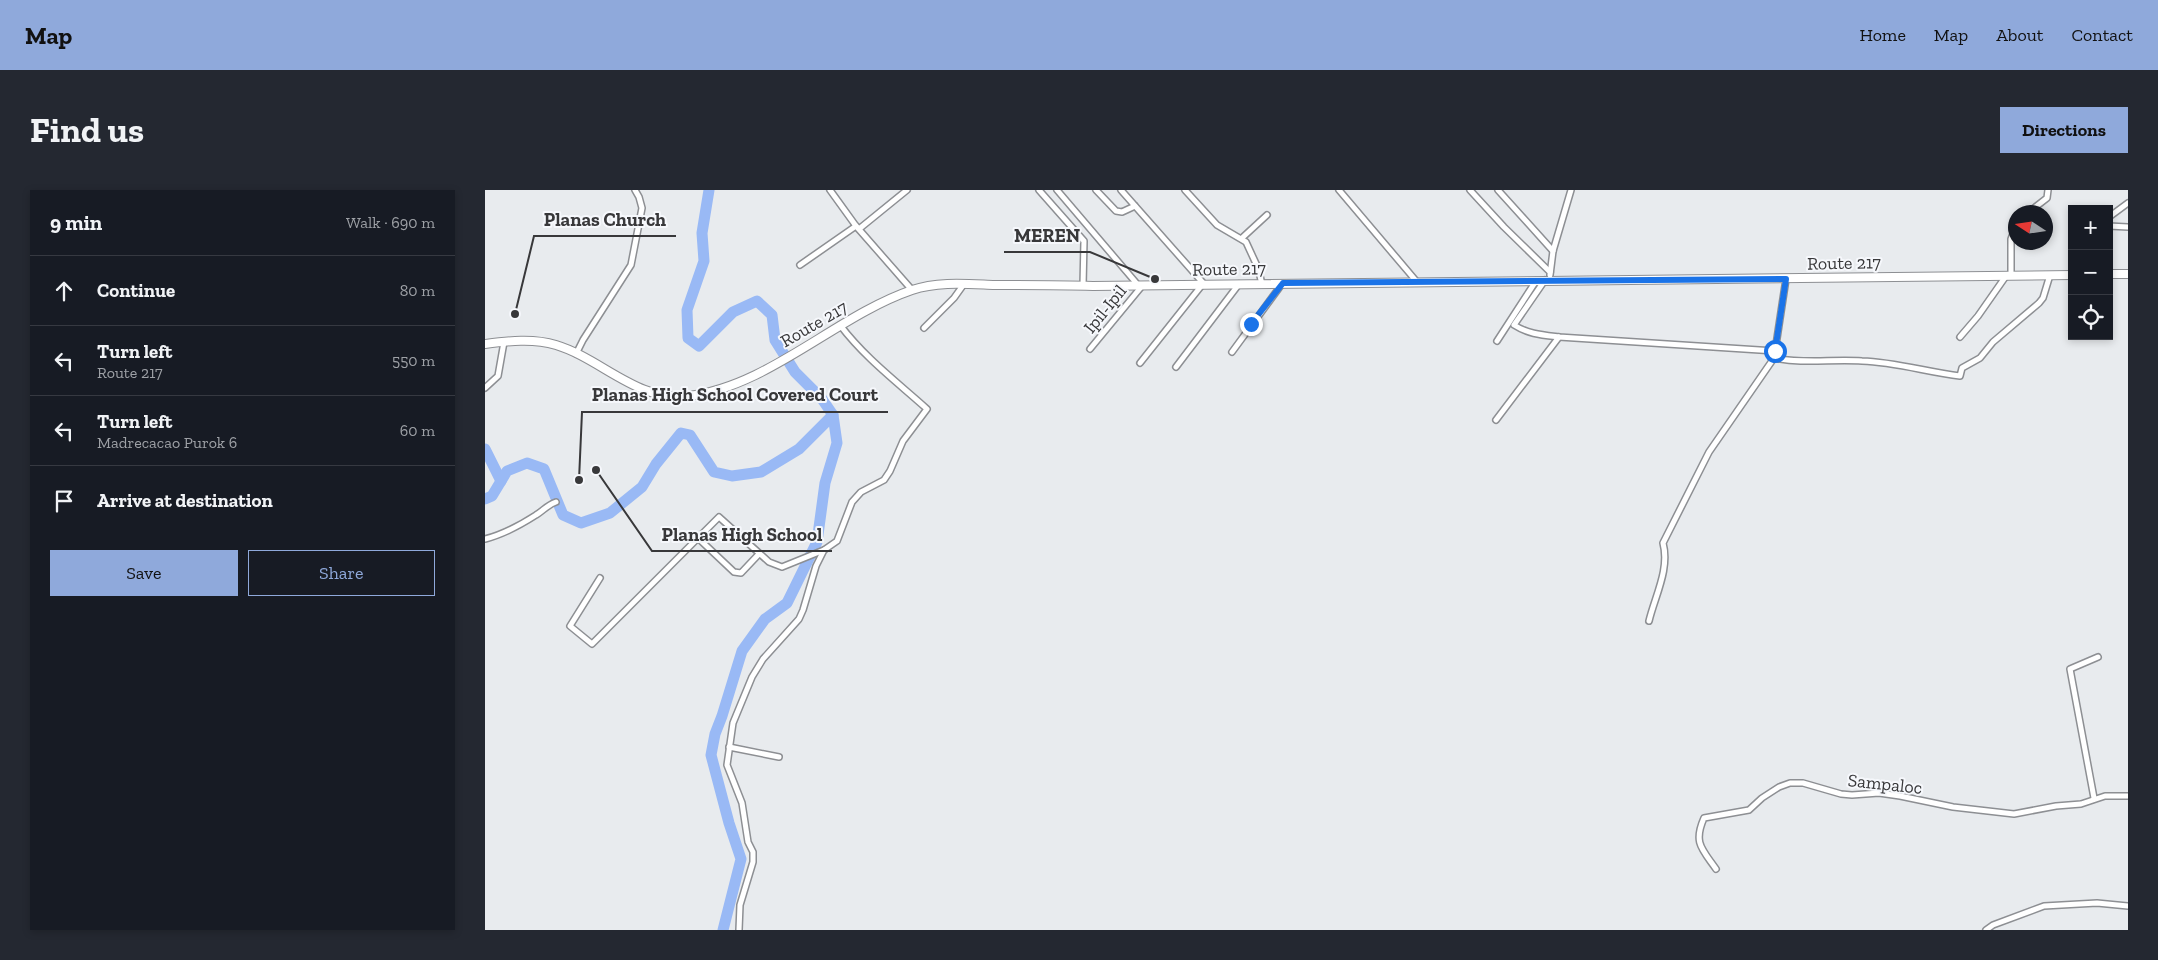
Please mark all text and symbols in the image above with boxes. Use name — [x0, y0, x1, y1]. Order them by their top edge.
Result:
text: Map — [25, 21, 72, 50]
text: Home — [1859, 24, 1906, 46]
text: Map — [1934, 24, 1968, 46]
text: About — [1996, 24, 2043, 46]
text: Contact — [2071, 24, 2133, 46]
button: Directions — [2000, 107, 2128, 153]
text: Find us — [30, 109, 144, 151]
callout: Planas Church — [534, 202, 676, 236]
north arrow — [2008, 205, 2053, 250]
map controls — [2068, 205, 2113, 340]
button: + — [2068, 205, 2113, 250]
text: Planas Church — [544, 208, 666, 231]
text: 9 min — [50, 210, 102, 235]
text: Walk · 690 m — [346, 213, 435, 232]
callout: MEREN — [1004, 218, 1090, 252]
text: MEREN — [1014, 224, 1080, 247]
button: − — [2068, 250, 2113, 295]
street label: Route 217 — [1807, 251, 1882, 275]
street label: Route 217 — [1192, 257, 1267, 281]
icon: ahead — [50, 277, 78, 305]
text: Continue — [97, 279, 175, 302]
street label: Ipil-Ipil — [1079, 280, 1131, 338]
text: 80 m — [400, 281, 435, 300]
button: locate — [2068, 295, 2113, 340]
street label: Route 217 — [777, 296, 852, 352]
route end — [1240, 313, 1263, 336]
text: Turn left — [97, 340, 172, 363]
route start — [1764, 340, 1787, 363]
icon: left — [50, 347, 78, 375]
text: 550 m — [392, 351, 435, 370]
text: Route 217 — [97, 363, 163, 382]
callout: Planas High School Covered Court — [582, 378, 888, 412]
text: Planas High School Covered Court — [592, 383, 879, 406]
text: Turn left — [97, 410, 172, 433]
icon: left — [50, 417, 78, 445]
text: 60 m — [400, 421, 435, 440]
text: Madrecacao Purok 6 — [97, 433, 237, 452]
icon: arrive — [50, 487, 78, 515]
text: Arrive at destination — [97, 489, 273, 512]
callout: Planas High School — [652, 517, 832, 551]
text: Planas High School — [662, 523, 823, 546]
button: Save — [50, 550, 238, 596]
button: Share — [248, 550, 435, 596]
street label: Sampaloc — [1847, 769, 1923, 799]

